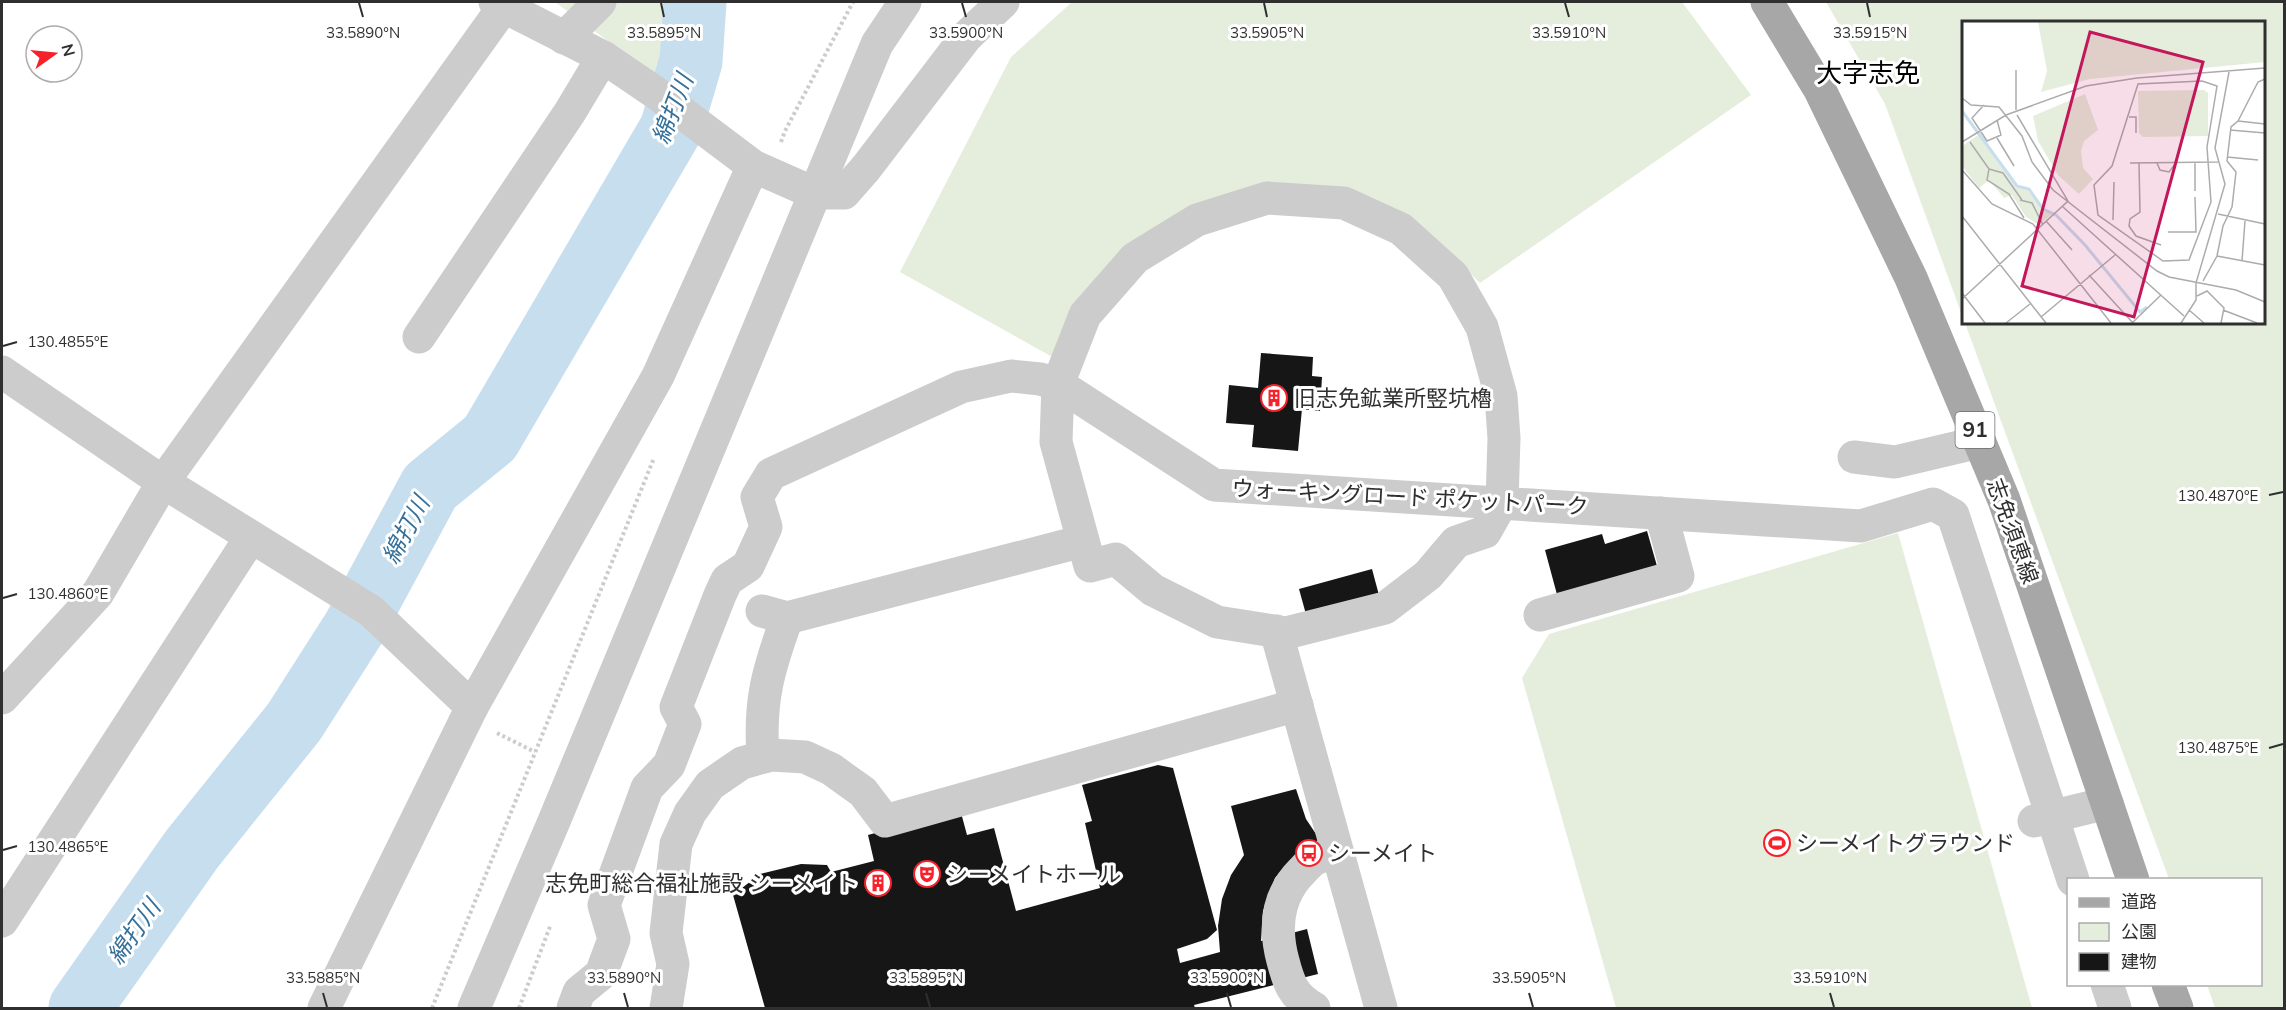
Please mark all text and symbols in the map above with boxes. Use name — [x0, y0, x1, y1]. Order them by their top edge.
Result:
inset map — [1962, 21, 2265, 324]
text: 33.5890°N — [326, 23, 400, 42]
text: 33.5895°N — [627, 23, 701, 42]
text: 33.5900°N — [929, 23, 1003, 42]
text: 33.5905°N — [1230, 23, 1304, 42]
text: 33.5910°N — [1532, 23, 1606, 42]
text: 33.5915°N — [1833, 23, 1907, 42]
north arrow — [24, 24, 84, 84]
text: N — [57, 42, 80, 59]
district label: 大字志免 — [1816, 56, 1920, 89]
water label: 綿打川 — [645, 67, 700, 148]
text: 130.4855°E — [28, 332, 109, 351]
building icon: 旧志免鉱業所竪坑櫓 — [1259, 383, 1289, 413]
place label: 旧志免鉱業所竪坑櫓 — [1294, 384, 1492, 412]
road number: 91 — [1956, 412, 1994, 448]
street label: ウォーキングロード ポケットパーク — [1231, 474, 1589, 520]
street label: 志免須恵線 — [1981, 475, 2045, 587]
text: 130.4870°E — [2178, 486, 2259, 505]
water label: 綿打川 — [375, 488, 437, 568]
text: 130.4860°E — [28, 584, 109, 603]
text: 130.4875°E — [2178, 738, 2259, 757]
sports icon: シーメイトグラウンド — [1762, 828, 1792, 858]
place label: シーメイトグラウンド — [1796, 829, 2015, 857]
text: 130.4865°E — [28, 837, 109, 856]
bus stop icon: シーメイト — [1294, 838, 1324, 868]
place label: シーメイト — [1328, 839, 1437, 867]
theatre icon: シーメイトホール — [912, 859, 942, 889]
place label: シーメイトホール — [946, 860, 1121, 888]
building icon: 志免町総合福祉施設 シーメイト — [863, 868, 893, 898]
place label: 志免町総合福祉施設 シーメイト — [545, 869, 858, 897]
legend — [2067, 878, 2262, 986]
text: 道路 — [2121, 890, 2157, 913]
water label: 綿打川 — [100, 891, 168, 970]
text: 公園 — [2121, 920, 2157, 943]
text: 建物 — [2121, 950, 2157, 973]
text: 33.5885°N — [286, 968, 360, 987]
text: 33.5890°N — [587, 968, 661, 987]
text: 33.5895°N — [889, 968, 963, 987]
text: 33.5900°N — [1190, 968, 1264, 987]
text: 33.5905°N — [1492, 968, 1566, 987]
text: 33.5910°N — [1793, 968, 1867, 987]

